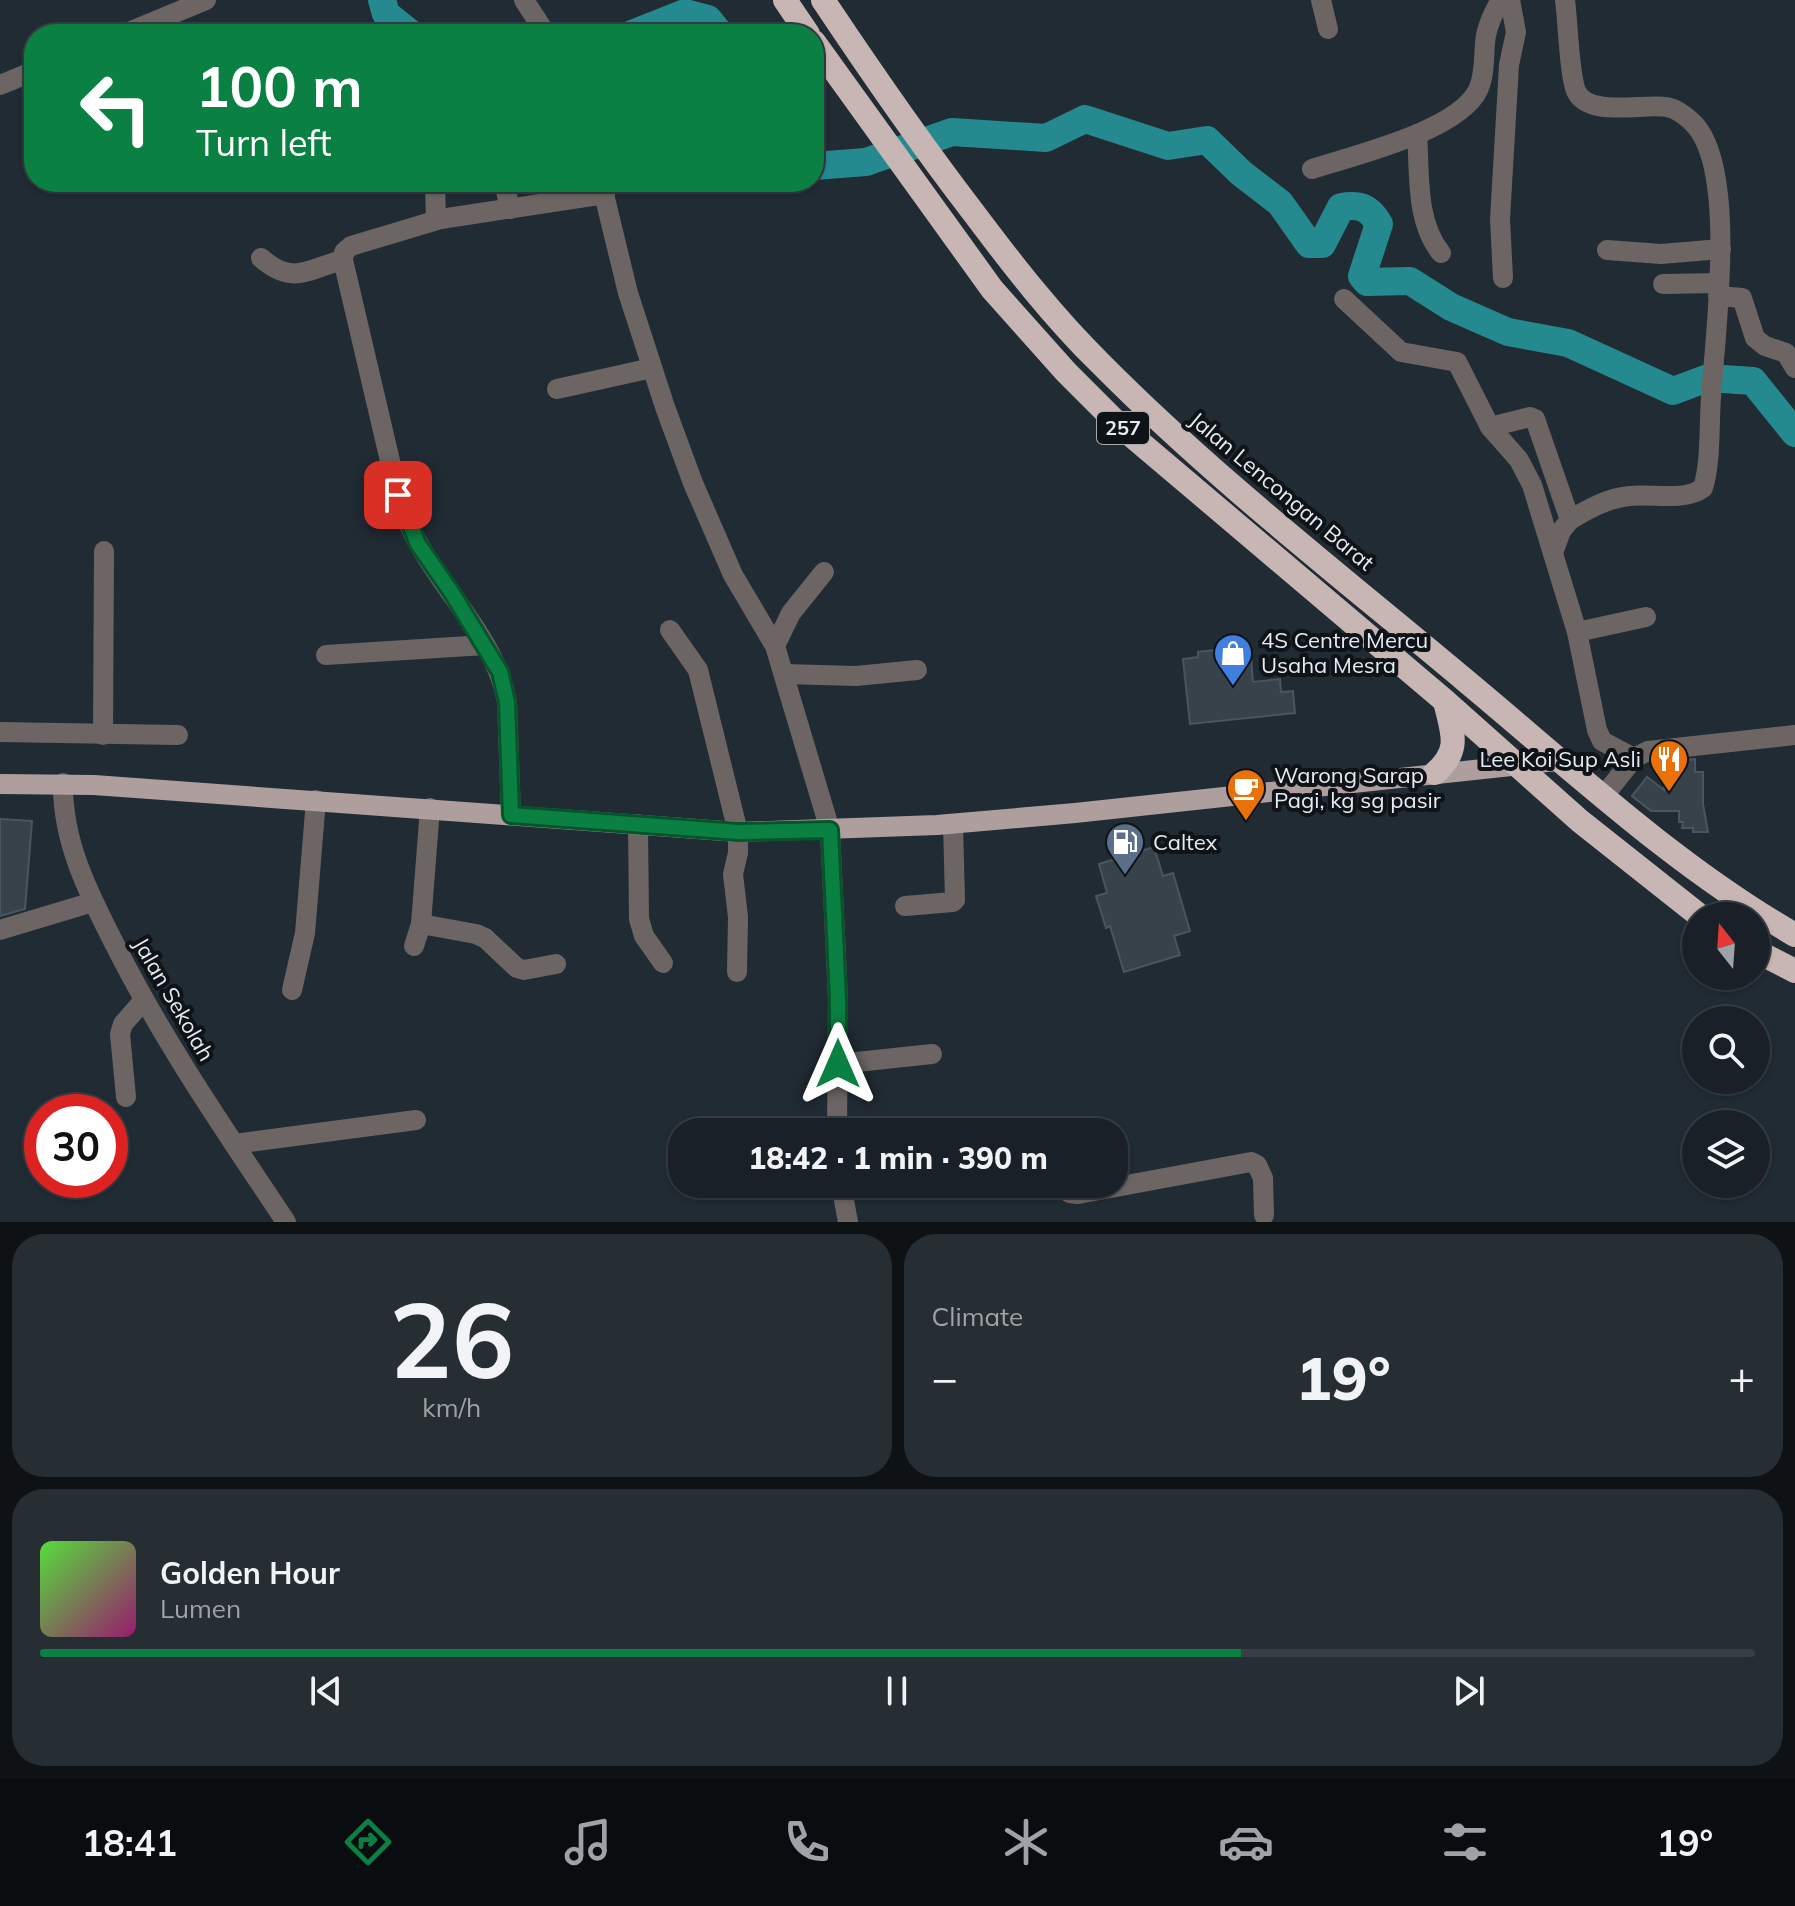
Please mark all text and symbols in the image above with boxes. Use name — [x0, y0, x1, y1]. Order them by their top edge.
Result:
text: 100 m — [196, 51, 363, 121]
icon: left — [64, 56, 168, 160]
text: Turn left — [196, 120, 332, 165]
street label: Jalan Lencongan Barat — [1184, 406, 1380, 577]
road number: 257 — [1097, 412, 1149, 444]
pin — [364, 461, 432, 529]
icon: arrive — [376, 473, 420, 517]
place label: 4S Centre Mercu Usaha Mesra — [1261, 626, 1428, 679]
shop icon: 4S Centre Mercu Usaha Mesra — [1212, 632, 1254, 687]
restaurant icon: Lee Koi Sup Asli — [1648, 738, 1690, 793]
place label: Lee Koi Sup Asli — [1479, 745, 1641, 773]
place label: Warong Sarap Pagi, kg sg pasir — [1274, 761, 1441, 814]
cafe icon: Warong Sarap Pagi, kg sg pasir — [1225, 767, 1267, 822]
fuel station icon: Caltex — [1104, 821, 1146, 876]
place label: Caltex — [1153, 828, 1218, 856]
north arrow — [1682, 902, 1770, 990]
map controls — [1682, 902, 1770, 1198]
street label: Jalan Sekolah — [127, 932, 221, 1066]
button: search — [1682, 1006, 1770, 1094]
position arrow — [796, 1022, 880, 1106]
speed limit sign: 30 — [24, 1094, 128, 1198]
button: layers — [1682, 1110, 1770, 1198]
text: 18:42 · 1 min · 390 m — [748, 1139, 1048, 1177]
text: 26 — [389, 1273, 514, 1404]
text: Climate — [932, 1300, 1023, 1333]
text: 19° — [1296, 1340, 1391, 1415]
text: − — [932, 1350, 958, 1405]
text: + — [1729, 1350, 1755, 1405]
text: km/h — [422, 1391, 481, 1424]
text: Golden Hour — [160, 1554, 340, 1592]
text: Lumen — [160, 1592, 241, 1625]
icon: previous — [304, 1669, 348, 1713]
icon: pause — [875, 1669, 919, 1713]
icon: next — [1447, 1669, 1491, 1713]
icon: directions — [340, 1814, 396, 1870]
icon: music — [560, 1814, 616, 1870]
icon: phone — [779, 1814, 835, 1870]
icon: climate — [998, 1814, 1054, 1870]
icon: car — [1218, 1814, 1274, 1870]
icon: filters — [1437, 1814, 1493, 1870]
text: 18:41 — [82, 1820, 177, 1865]
text: 19° — [1656, 1820, 1713, 1865]

